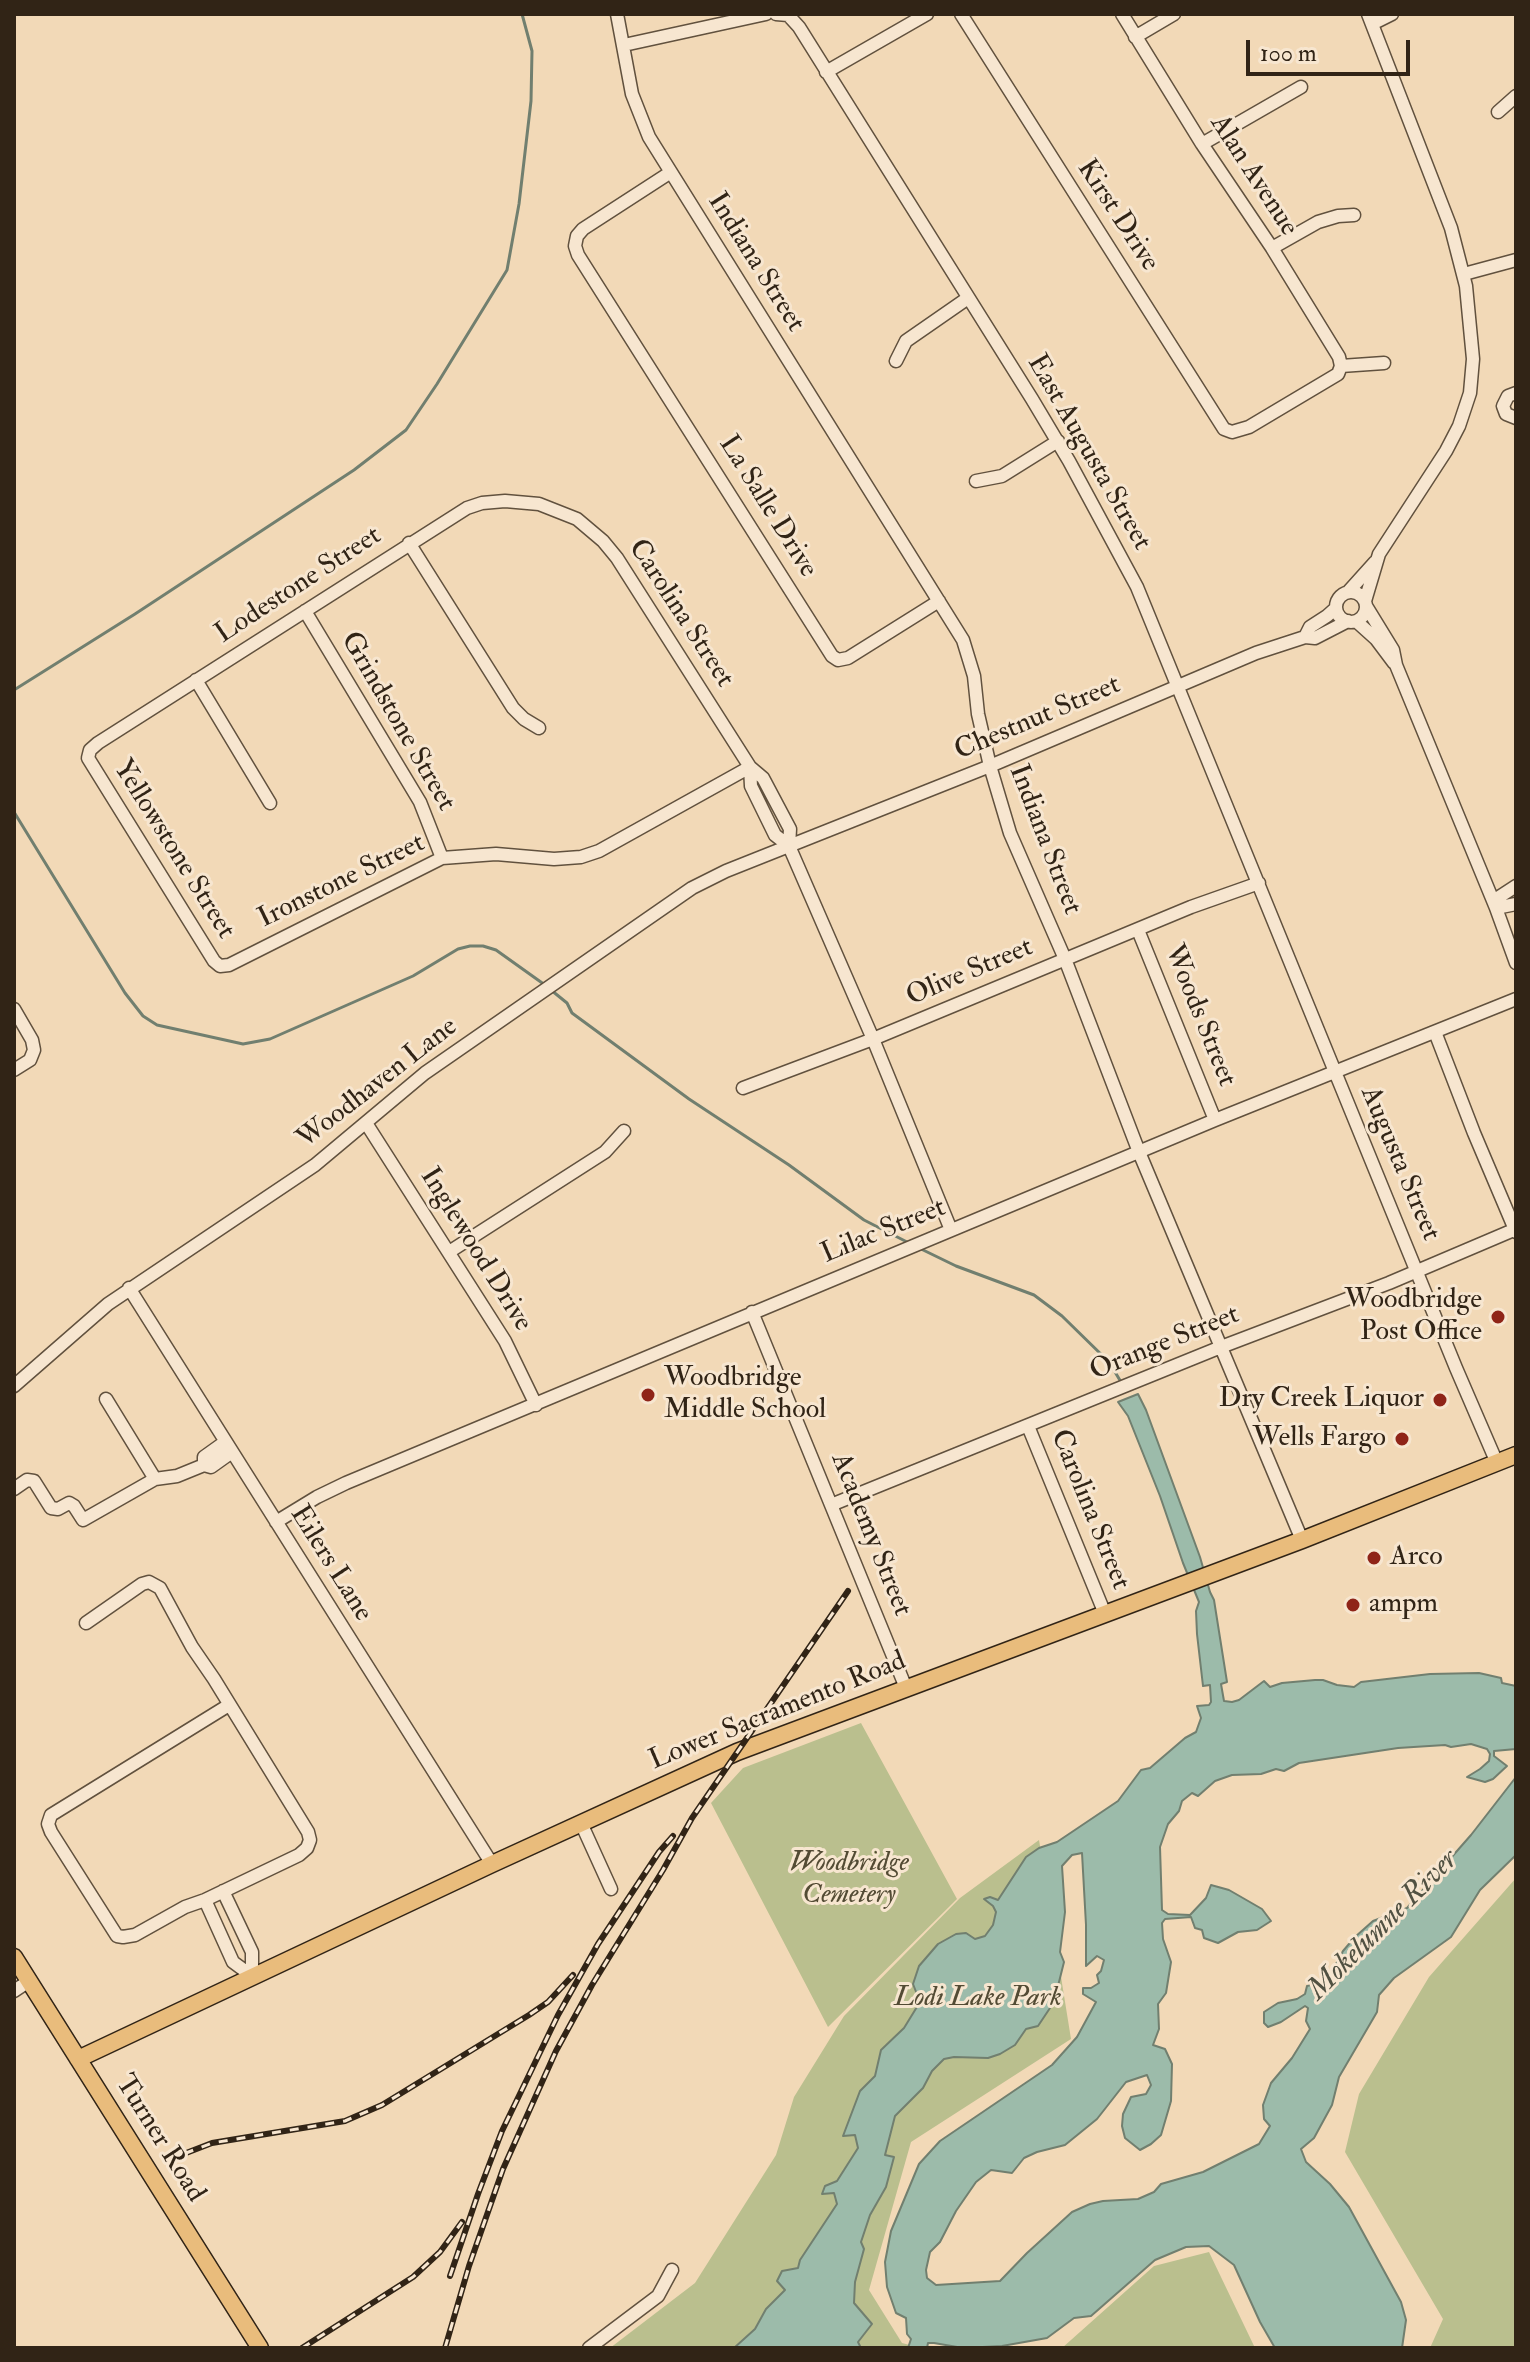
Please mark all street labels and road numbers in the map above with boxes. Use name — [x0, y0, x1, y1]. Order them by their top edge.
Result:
street label: Alan Avenue — [1201, 109, 1305, 243]
street label: Kirst Drive — [1069, 154, 1165, 278]
street label: Indiana Street — [699, 187, 811, 339]
street label: East Augusta Street — [1018, 349, 1158, 557]
street label: La Salle Drive — [710, 430, 824, 584]
street label: Lodestone Street — [210, 520, 388, 652]
street label: Carolina Street — [620, 534, 740, 694]
street label: Grindstone Street — [332, 627, 462, 817]
street label: Chestnut Street — [950, 669, 1126, 769]
street label: Yellowstone Street — [105, 754, 241, 946]
street label: Indiana Street — [1000, 760, 1088, 920]
street label: Ironstone Street — [253, 827, 431, 937]
street label: Olive Street — [902, 931, 1038, 1015]
street label: Woods Street — [1155, 940, 1243, 1092]
street label: Woodhaven Lane — [291, 1011, 465, 1157]
street label: Augusta Street — [1351, 1082, 1447, 1246]
street label: Inglewood Drive — [411, 1162, 539, 1338]
street label: Lilac Street — [817, 1192, 951, 1272]
street label: Orange Street — [1085, 1299, 1245, 1389]
street label: Carolina Street — [1042, 1425, 1136, 1595]
street label: Academy Street — [822, 1448, 918, 1622]
street label: Eilers Lane — [281, 1500, 379, 1628]
street label: Lower Sacramento Road — [645, 1645, 911, 1779]
street label: Turner Road — [107, 2069, 211, 2209]

